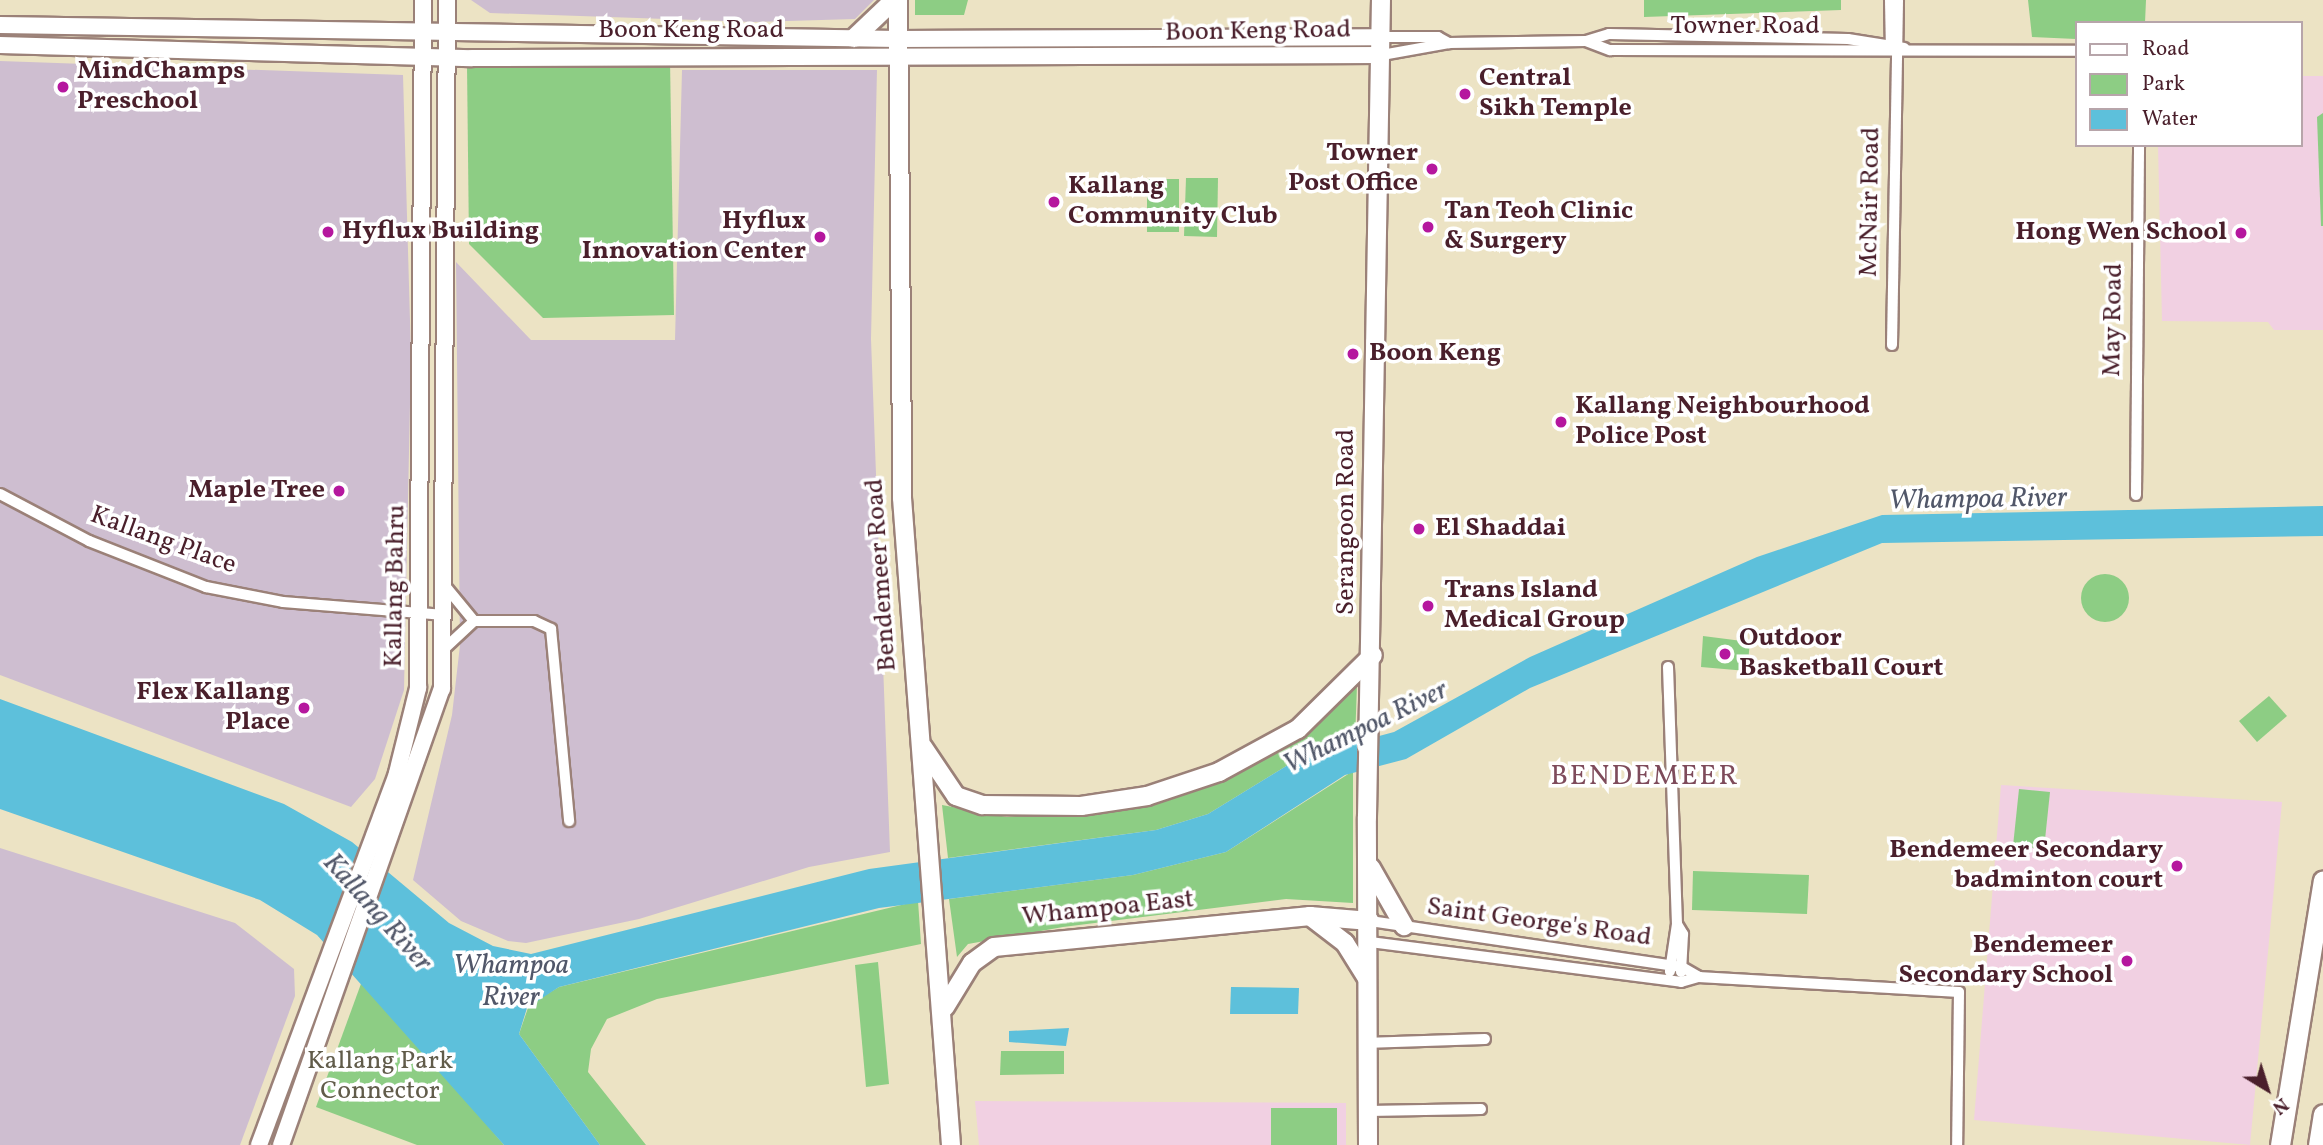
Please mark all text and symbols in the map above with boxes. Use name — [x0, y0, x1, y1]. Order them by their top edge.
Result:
street label: Towner Road — [1670, 11, 1820, 43]
street label: Boon Keng Road — [598, 15, 784, 47]
street label: Boon Keng Road — [1165, 15, 1351, 49]
legend — [2074, 21, 2302, 147]
text: Road — [2142, 35, 2189, 64]
place label: MindChamps Preschool — [77, 56, 245, 118]
place label: Central Sikh Temple — [1479, 63, 1632, 124]
text: Park — [2142, 70, 2185, 99]
marker: MindChamps Preschool — [55, 79, 71, 95]
marker: Central Sikh Temple — [1457, 86, 1473, 102]
text: Water — [2142, 105, 2198, 134]
street label: McNair Road — [1854, 127, 1888, 277]
place label: Towner Post Office — [1288, 138, 1418, 200]
marker: Towner Post Office — [1424, 161, 1440, 177]
place label: Kallang Community Club — [1068, 171, 1278, 232]
marker: Kallang Community Club — [1046, 194, 1062, 210]
place label: Tan Teoh Clinic & Surgery — [1444, 196, 1633, 258]
place label: Hyflux Innovation Center — [582, 206, 806, 268]
place label: Hyflux Building — [342, 216, 539, 248]
marker: Tan Teoh Clinic & Surgery — [1418, 217, 1438, 237]
place label: Hong Wen School — [2015, 217, 2227, 249]
marker: Hyflux Building — [320, 224, 336, 240]
marker: Hong Wen School — [2233, 225, 2249, 241]
marker: Hyflux Innovation Center — [812, 229, 828, 245]
street label: May Road — [2097, 263, 2131, 377]
place label: Boon Keng — [1369, 338, 1501, 370]
marker: Boon Keng — [1343, 344, 1363, 364]
place label: Kallang Neighbourhood Police Post — [1575, 391, 1870, 452]
marker: Kallang Neighbourhood Police Post — [1553, 414, 1569, 430]
street label: Serangoon Road — [1331, 429, 1363, 615]
place label: Maple Tree — [188, 475, 325, 507]
street label: Bendemeer Road — [860, 477, 904, 673]
water label: Whampoa River — [1888, 482, 2068, 518]
marker: Maple Tree — [331, 483, 347, 499]
street label: Kallang Place — [86, 500, 240, 582]
street label: Kallang Bahru — [379, 504, 413, 668]
place label: El Shaddai — [1435, 513, 1566, 545]
marker: El Shaddai — [1409, 519, 1429, 539]
place label: Trans Island Medical Group — [1444, 575, 1625, 636]
marker: Trans Island Medical Group — [1418, 596, 1438, 616]
place label: Outdoor Basketball Court — [1739, 623, 1943, 684]
marker: Outdoor Basketball Court — [1717, 646, 1733, 662]
water label: Whampoa River — [1278, 674, 1454, 782]
place label: Flex Kallang Place — [136, 677, 290, 738]
marker: Flex Kallang Place — [296, 700, 312, 716]
district label: BENDEMEER — [1552, 760, 1738, 794]
place label: Bendemeer Secondary badminton court — [1889, 835, 2163, 896]
water label: Kallang River — [315, 847, 439, 979]
marker: Bendemeer Secondary badminton court — [2169, 858, 2185, 874]
street label: Whampoa East — [1020, 884, 1196, 934]
street label: Saint George's Road — [1425, 892, 1653, 954]
place label: Bendemeer Secondary School — [1898, 930, 2113, 992]
water label: Whampoa River — [453, 949, 569, 1015]
marker: Bendemeer Secondary School — [2119, 953, 2135, 969]
park label: Kallang Park Connector — [307, 1046, 453, 1108]
north arrow — [2232, 1054, 2302, 1124]
text: N — [2266, 1091, 2293, 1120]

